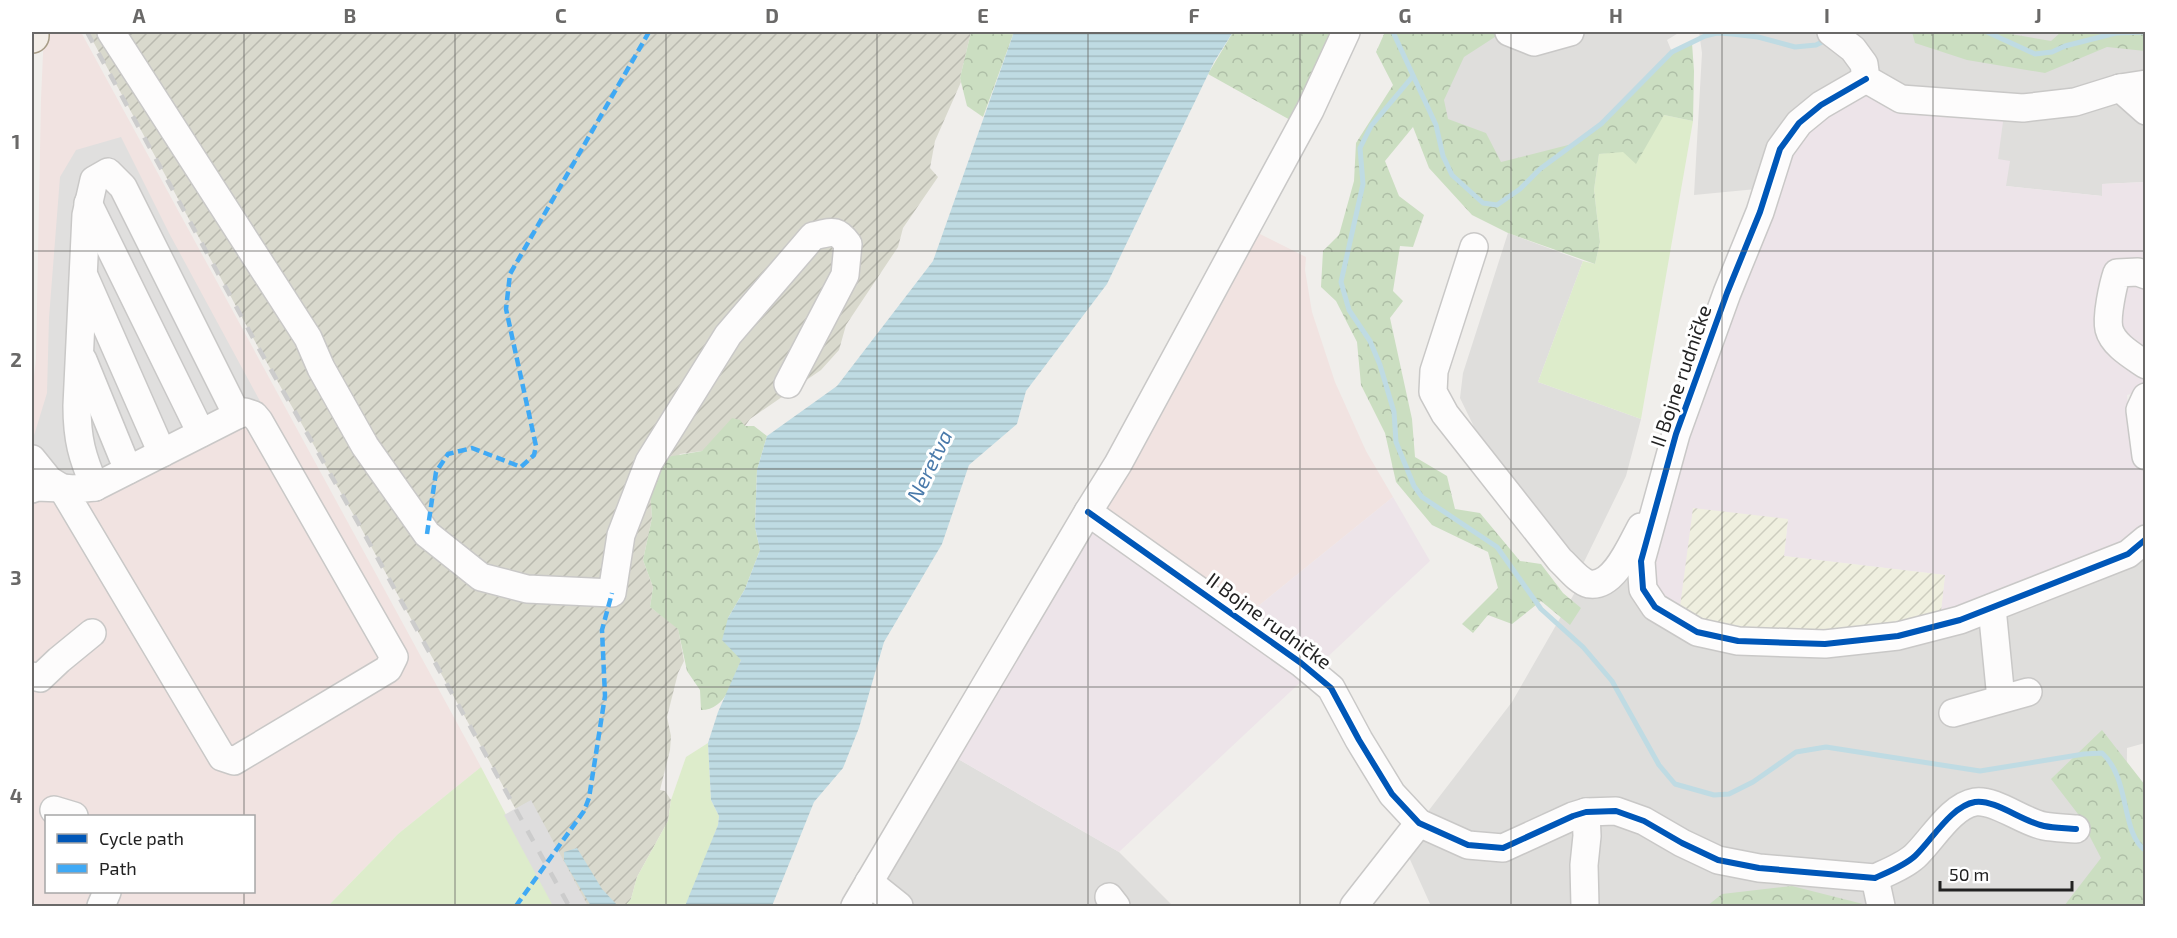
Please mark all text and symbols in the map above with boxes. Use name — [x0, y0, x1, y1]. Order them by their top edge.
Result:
text: A — [132, 3, 146, 27]
text: B — [344, 3, 356, 27]
text: C — [555, 3, 567, 27]
text: D — [765, 3, 779, 27]
text: E — [977, 3, 989, 27]
text: F — [1188, 3, 1200, 27]
text: G — [1399, 3, 1411, 27]
text: H — [1609, 3, 1623, 27]
text: I — [1824, 3, 1830, 27]
text: J — [2034, 3, 2042, 27]
text: 1 — [12, 129, 20, 153]
street label: II Bojne rudničke — [1645, 302, 1716, 450]
text: 2 — [10, 347, 22, 371]
water label: Neretva — [901, 425, 957, 505]
text: 3 — [10, 565, 22, 589]
street label: II Bojne rudničke — [1203, 567, 1337, 674]
text: 4 — [10, 783, 23, 807]
legend — [45, 815, 255, 893]
text: Cycle path — [99, 827, 184, 849]
scale bar — [1940, 854, 2072, 892]
text: Path — [99, 857, 137, 879]
text: 50 m — [1949, 863, 1989, 885]

